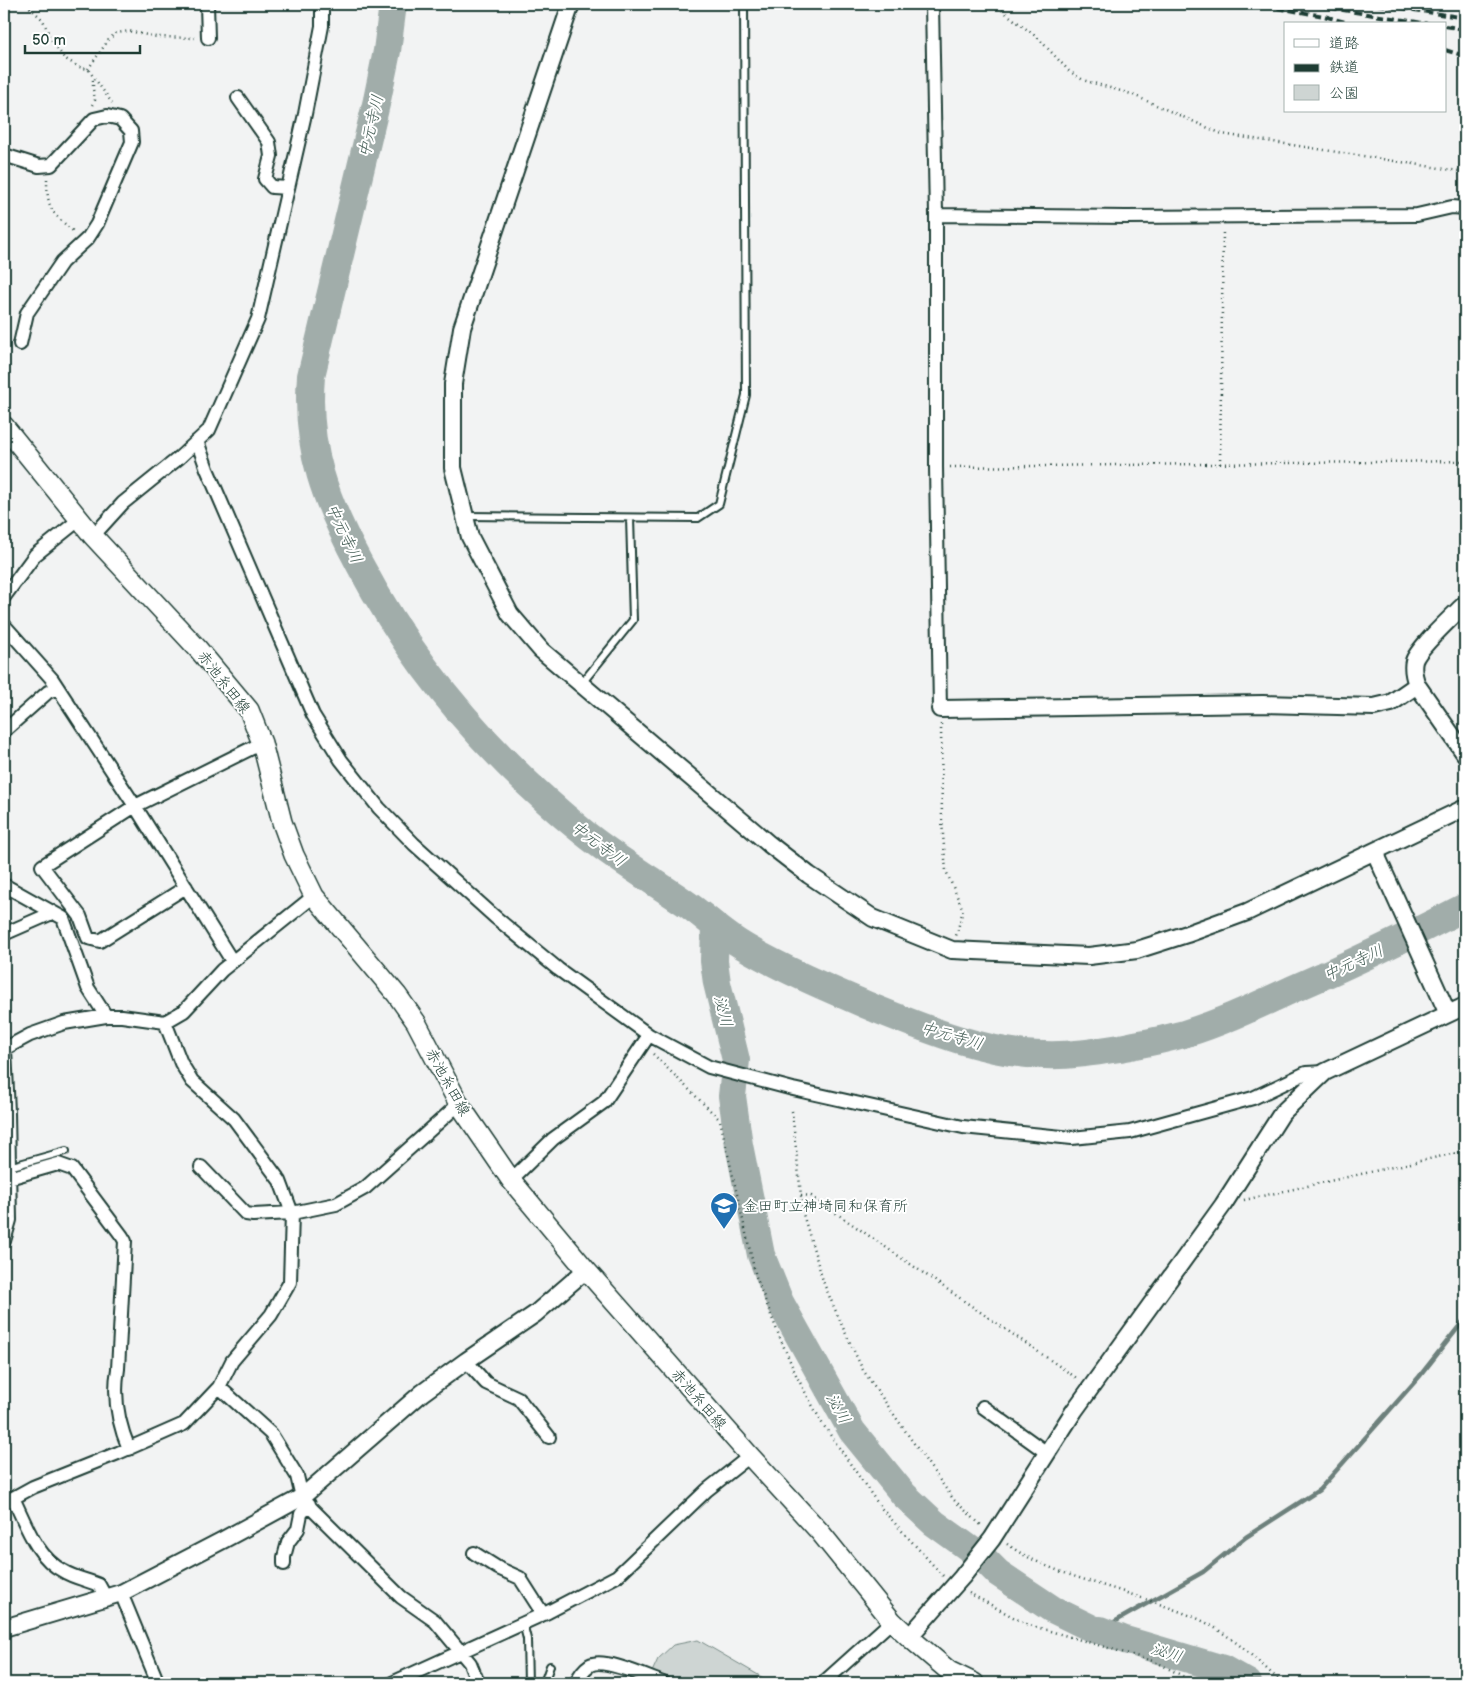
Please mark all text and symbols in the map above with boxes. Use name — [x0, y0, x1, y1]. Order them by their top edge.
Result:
scale bar — [25, 22, 140, 54]
legend — [1284, 22, 1446, 112]
text: 50 m — [32, 31, 66, 50]
text: 道路 — [1329, 34, 1359, 53]
text: 鉄道 — [1329, 58, 1359, 77]
text: 公園 — [1329, 84, 1359, 103]
water label: 中元寺川 — [355, 93, 388, 160]
water label: 中元寺川 — [322, 501, 366, 567]
street label: 赤池糸田線 — [193, 647, 254, 718]
water label: 中元寺川 — [567, 817, 629, 871]
water label: 中元寺川 — [1321, 941, 1387, 985]
water label: 泌川 — [709, 994, 736, 1029]
water label: 中元寺川 — [918, 1018, 985, 1054]
street label: 赤池糸田線 — [421, 1045, 474, 1120]
school or university icon: 金田町立神埼同和保育所 — [709, 1191, 739, 1230]
place label: 金田町立神埼同和保育所 — [743, 1197, 908, 1216]
street label: 赤池糸田線 — [667, 1365, 730, 1434]
water label: 泌川 — [822, 1390, 854, 1427]
water label: 泌川 — [1148, 1640, 1185, 1667]

